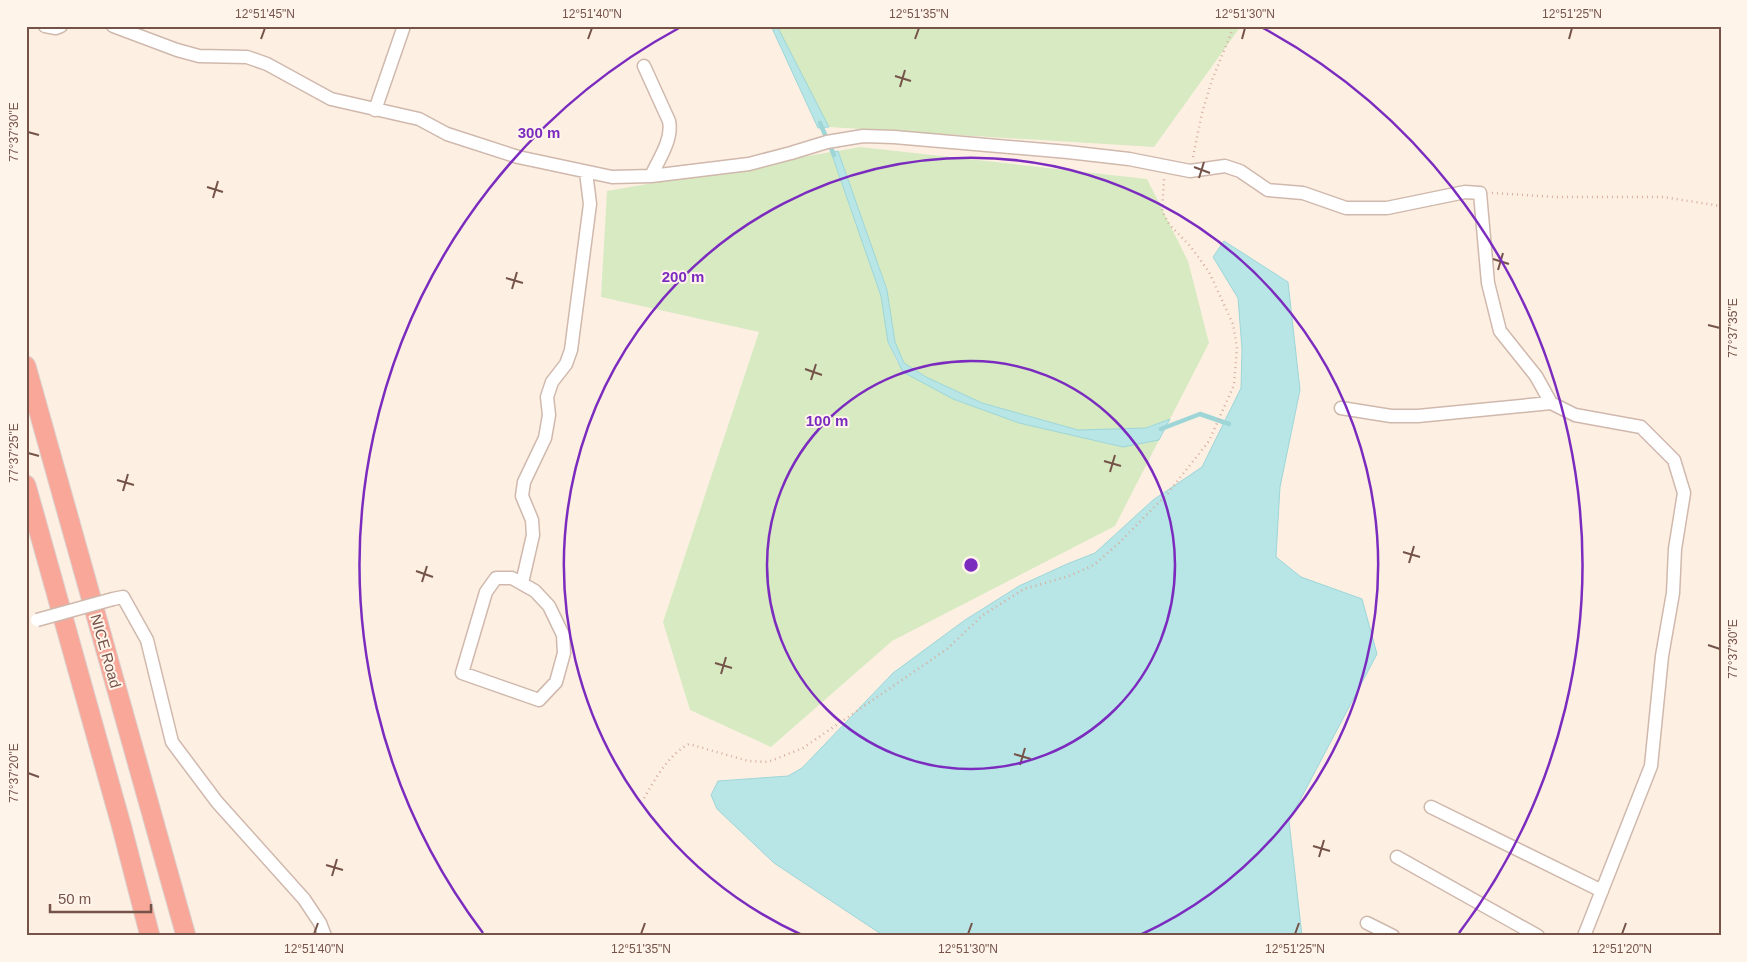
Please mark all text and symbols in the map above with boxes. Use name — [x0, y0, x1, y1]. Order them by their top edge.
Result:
text: 12°51'45"N — [235, 7, 295, 21]
text: 12°51'40"N — [562, 7, 622, 21]
text: 12°51'35"N — [889, 7, 949, 21]
text: 12°51'30"N — [1215, 7, 1275, 21]
text: 12°51'25"N — [1542, 7, 1602, 21]
text: 77°37'30"E — [7, 102, 21, 162]
text: 300 m — [518, 124, 560, 141]
text: 200 m — [662, 268, 704, 285]
text: 77°37'35"E — [1726, 298, 1740, 358]
text: 100 m — [806, 412, 848, 429]
text: 77°37'25"E — [7, 423, 21, 483]
centre of rings — [962, 556, 980, 574]
street label: NICE Road — [87, 612, 125, 690]
text: 77°37'30"E — [1726, 619, 1740, 679]
text: 77°37'20"E — [7, 743, 21, 803]
scale bar — [50, 882, 151, 914]
text: 50 m — [58, 890, 91, 907]
text: 12°51'40"N — [284, 942, 344, 956]
text: 12°51'35"N — [611, 942, 671, 956]
text: 12°51'30"N — [938, 942, 998, 956]
text: 12°51'25"N — [1265, 942, 1325, 956]
text: 12°51'20"N — [1592, 942, 1652, 956]

